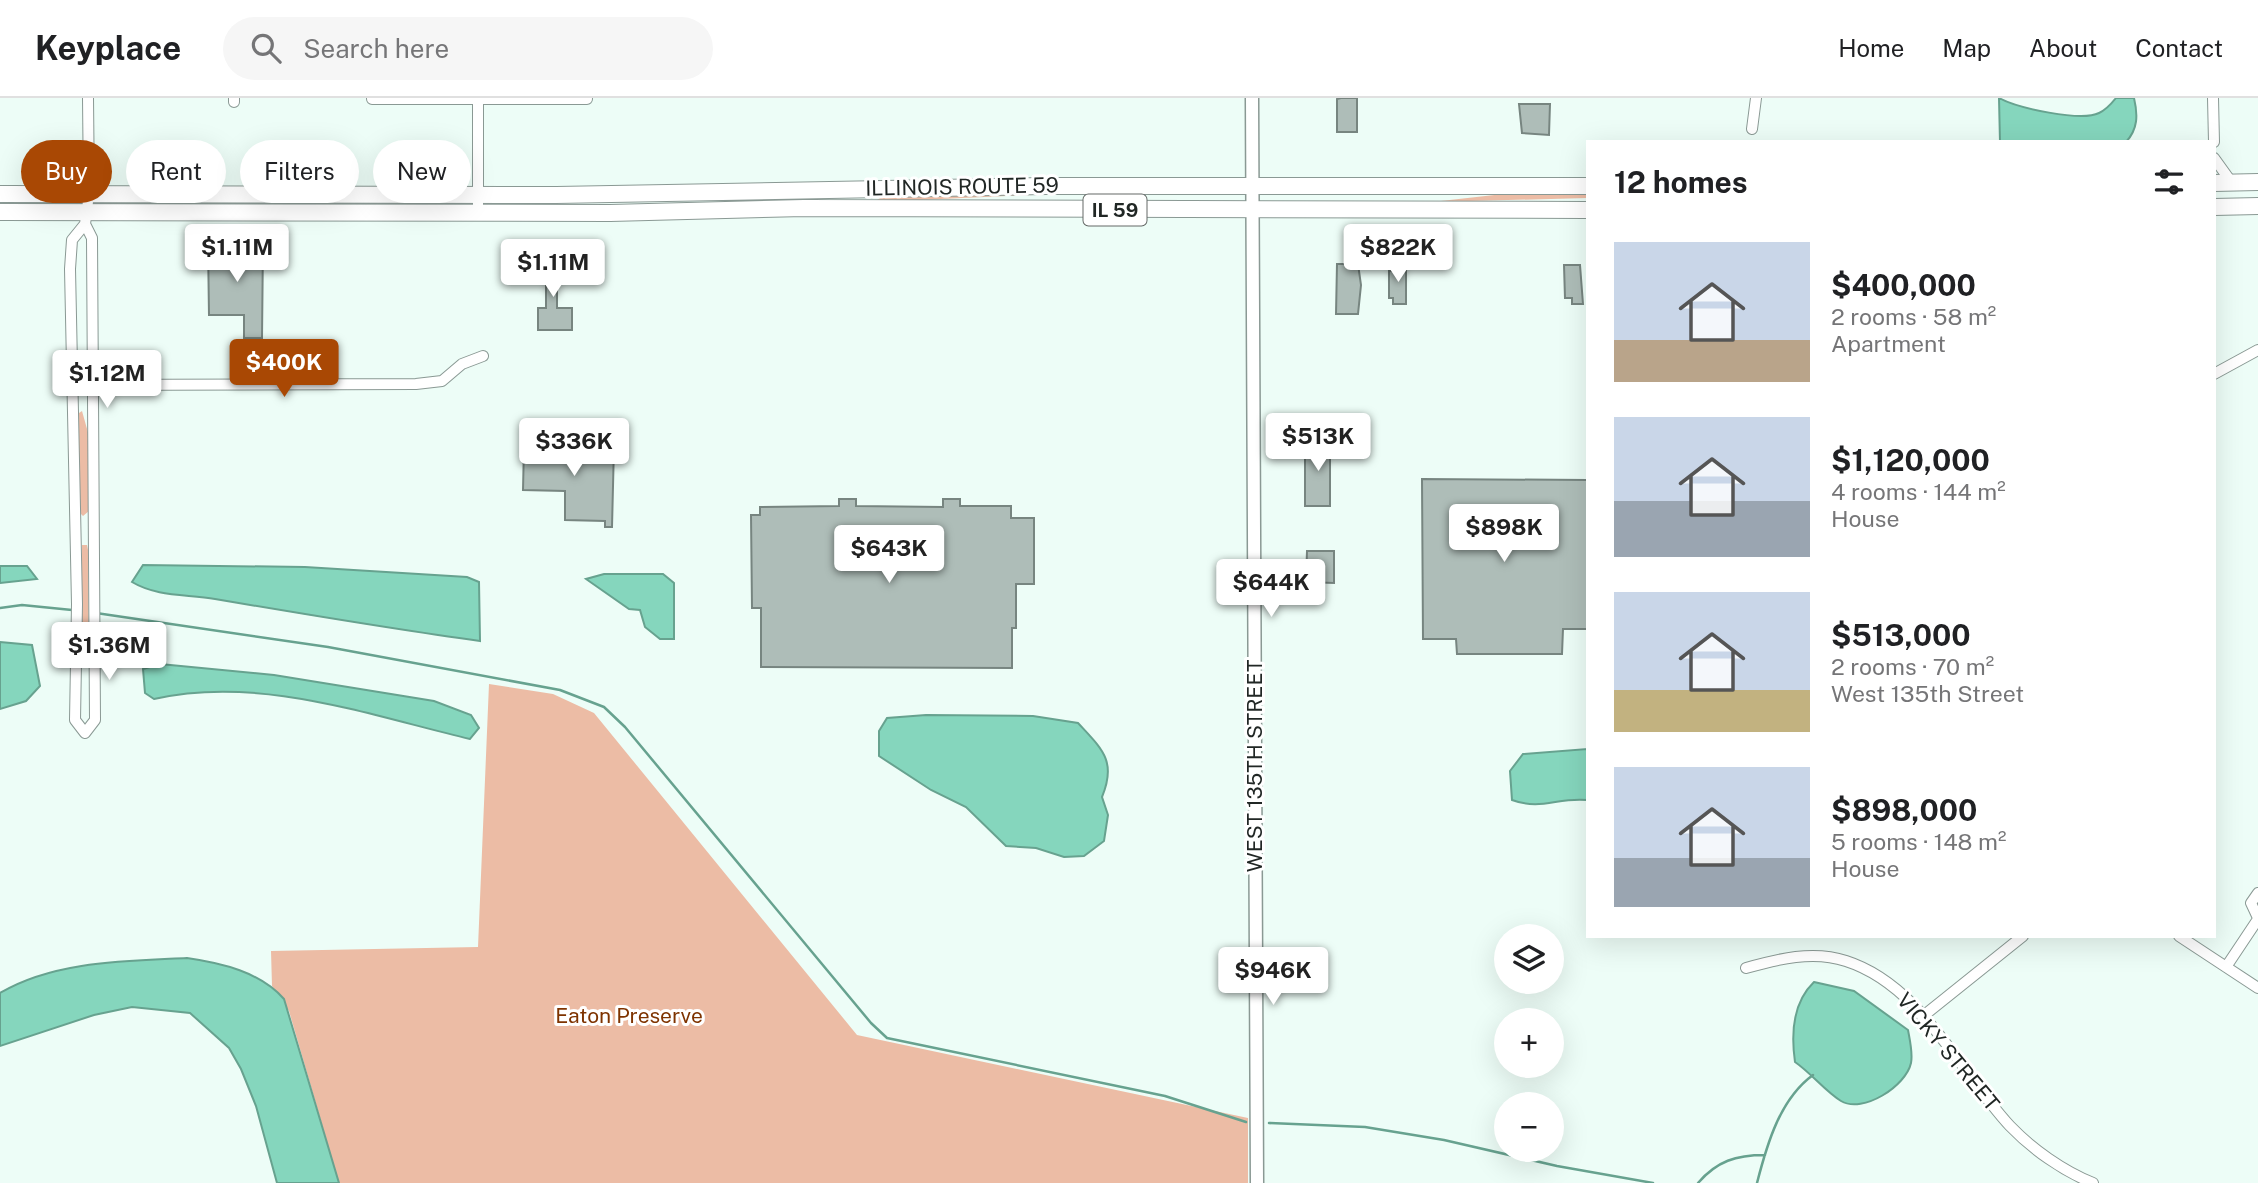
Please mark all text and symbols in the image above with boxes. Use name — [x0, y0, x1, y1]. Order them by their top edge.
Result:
search box — [223, 17, 713, 80]
text: Keyplace — [35, 29, 181, 67]
icon: search — [247, 29, 285, 67]
text: Search here — [303, 33, 449, 64]
text: Home — [1838, 34, 1904, 62]
text: Map — [1942, 34, 1991, 62]
text: About — [2029, 34, 2097, 62]
text: Contact — [2135, 34, 2223, 62]
chip: Buy — [21, 140, 112, 203]
chip: Rent — [126, 140, 226, 203]
chip: Filters — [240, 140, 359, 203]
chip: New — [373, 140, 471, 203]
icon: filters — [2150, 163, 2188, 201]
text: 12 homes — [1614, 164, 1748, 200]
street label: ILLINOIS ROUTE 59 — [865, 172, 1059, 201]
road number: IL 59 — [1084, 194, 1146, 226]
pin: $1.11M — [180, 225, 294, 284]
pin: $822K — [1349, 225, 1447, 284]
text: $1.11M — [201, 233, 273, 260]
text: $822K — [1360, 233, 1436, 260]
pin: $1.11M — [496, 240, 610, 299]
text: $1.11M — [517, 248, 589, 275]
text: $400,000 — [1831, 267, 1976, 303]
icon: home — [1670, 270, 1754, 354]
text: 2 rooms · 58 m² — [1831, 303, 1996, 330]
text: Apartment — [1831, 330, 1946, 357]
pin: $400K — [235, 340, 333, 399]
text: $400K — [246, 348, 322, 375]
pin: $1.12M — [50, 350, 164, 410]
text: $1.12M — [68, 359, 146, 386]
pin: $513K — [1269, 414, 1367, 473]
pin: $336K — [525, 418, 623, 478]
text: $513K — [1282, 422, 1354, 449]
text: $336K — [535, 427, 613, 454]
text: $1,120,000 — [1831, 442, 1990, 478]
icon: home — [1670, 445, 1754, 529]
text: 4 rooms · 144 m² — [1831, 478, 2006, 505]
pin: $898K — [1455, 504, 1553, 564]
text: House — [1831, 505, 1899, 532]
text: $898K — [1465, 513, 1543, 540]
pin: $643K — [840, 526, 938, 585]
text: $643K — [850, 534, 928, 561]
pin: $644K — [1222, 560, 1320, 619]
text: $644K — [1232, 568, 1310, 595]
text: $513,000 — [1831, 617, 1971, 653]
icon: home — [1670, 620, 1754, 704]
pin: $1.36M — [52, 622, 166, 682]
text: $1.36M — [67, 631, 151, 658]
text: 2 rooms · 70 m² — [1831, 653, 1994, 680]
street label: WEST 135TH STREET — [1242, 660, 1267, 872]
text: West 135th Street — [1831, 680, 2024, 707]
text: $898,000 — [1831, 792, 1977, 828]
icon: home — [1670, 795, 1754, 879]
text: 5 rooms · 148 m² — [1831, 828, 2006, 855]
text: House — [1831, 855, 1899, 882]
map controls — [1494, 924, 1564, 1162]
button: layers — [1494, 924, 1564, 994]
pin: $946K — [1224, 948, 1322, 1007]
text: $946K — [1234, 956, 1312, 983]
street label: VICKY STREET — [1892, 988, 2005, 1116]
park label: Eaton Preserve — [555, 1003, 703, 1028]
button: + — [1494, 1008, 1564, 1078]
button: − — [1494, 1092, 1564, 1162]

